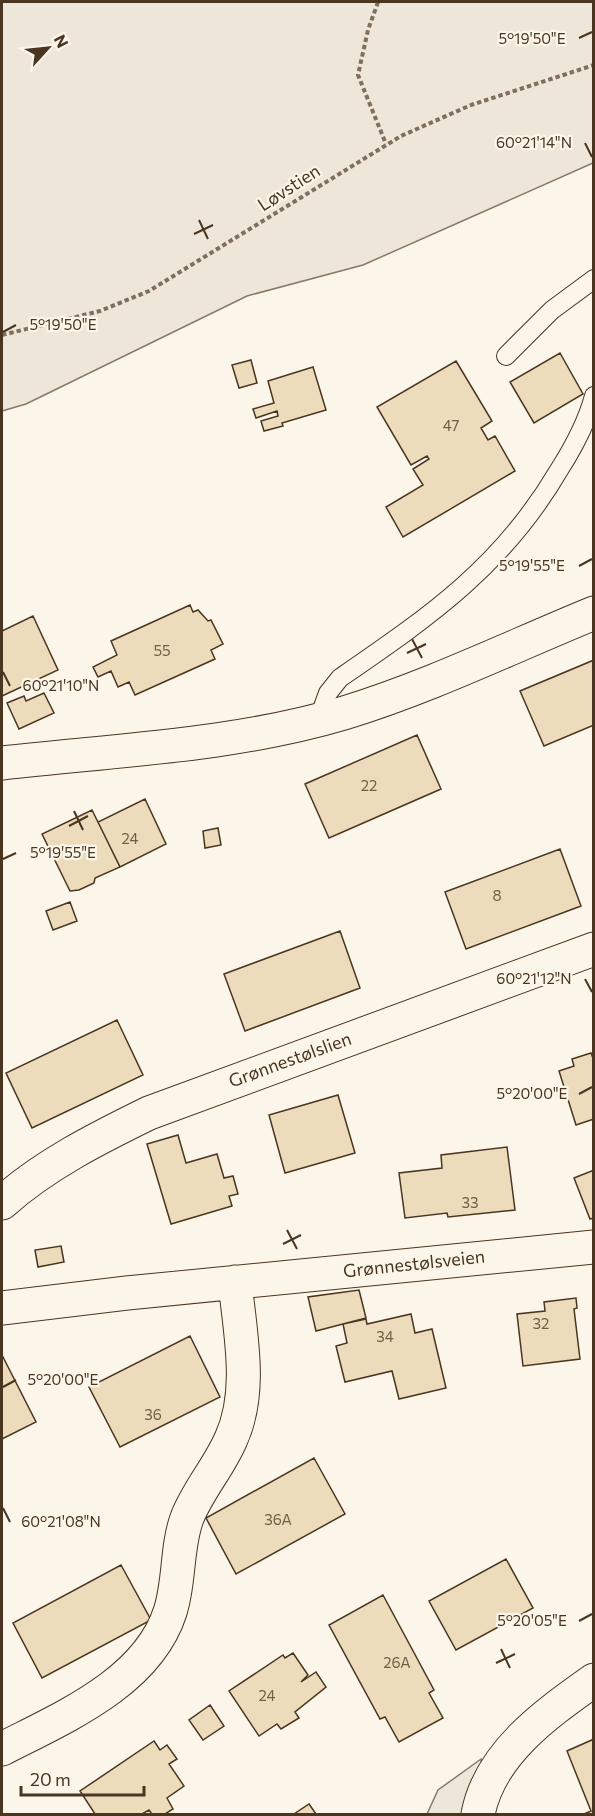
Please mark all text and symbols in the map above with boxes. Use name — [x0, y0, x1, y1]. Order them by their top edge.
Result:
north arrow — [18, 18, 78, 78]
text: 5°19'50"E — [498, 29, 566, 47]
text: N — [51, 31, 73, 51]
text: 60°21'14"N — [496, 133, 572, 151]
street label: Løvstien — [253, 159, 324, 215]
text: 5°19'50"E — [29, 315, 97, 333]
house number: 47 — [443, 416, 459, 434]
text: 5°19'55"E — [499, 556, 565, 574]
house number: 55 — [153, 641, 171, 659]
text: 60°21'10"N — [23, 676, 99, 694]
house number: 22 — [361, 776, 377, 794]
house number: 24 — [121, 829, 139, 847]
text: 5°19'55"E — [30, 843, 96, 861]
house number: 8 — [492, 886, 502, 904]
text: 60°21'12"N — [496, 969, 572, 987]
street label: Grønnestølslien — [225, 1027, 354, 1091]
text: 5°20'00"E — [497, 1084, 568, 1102]
house number: 33 — [461, 1193, 479, 1211]
street label: Grønnestølsveien — [342, 1245, 486, 1281]
house number: 32 — [533, 1314, 549, 1332]
house number: 34 — [376, 1327, 394, 1345]
text: 5°20'00"E — [28, 1370, 99, 1388]
house number: 36 — [144, 1405, 162, 1423]
house number: 36A — [264, 1510, 292, 1528]
text: 60°21'08"N — [21, 1512, 101, 1530]
text: 5°20'05"E — [497, 1611, 567, 1629]
house number: 26A — [383, 1653, 411, 1671]
house number: 24 — [258, 1686, 276, 1704]
scale bar — [21, 1759, 144, 1797]
text: 20 m — [30, 1768, 71, 1790]

